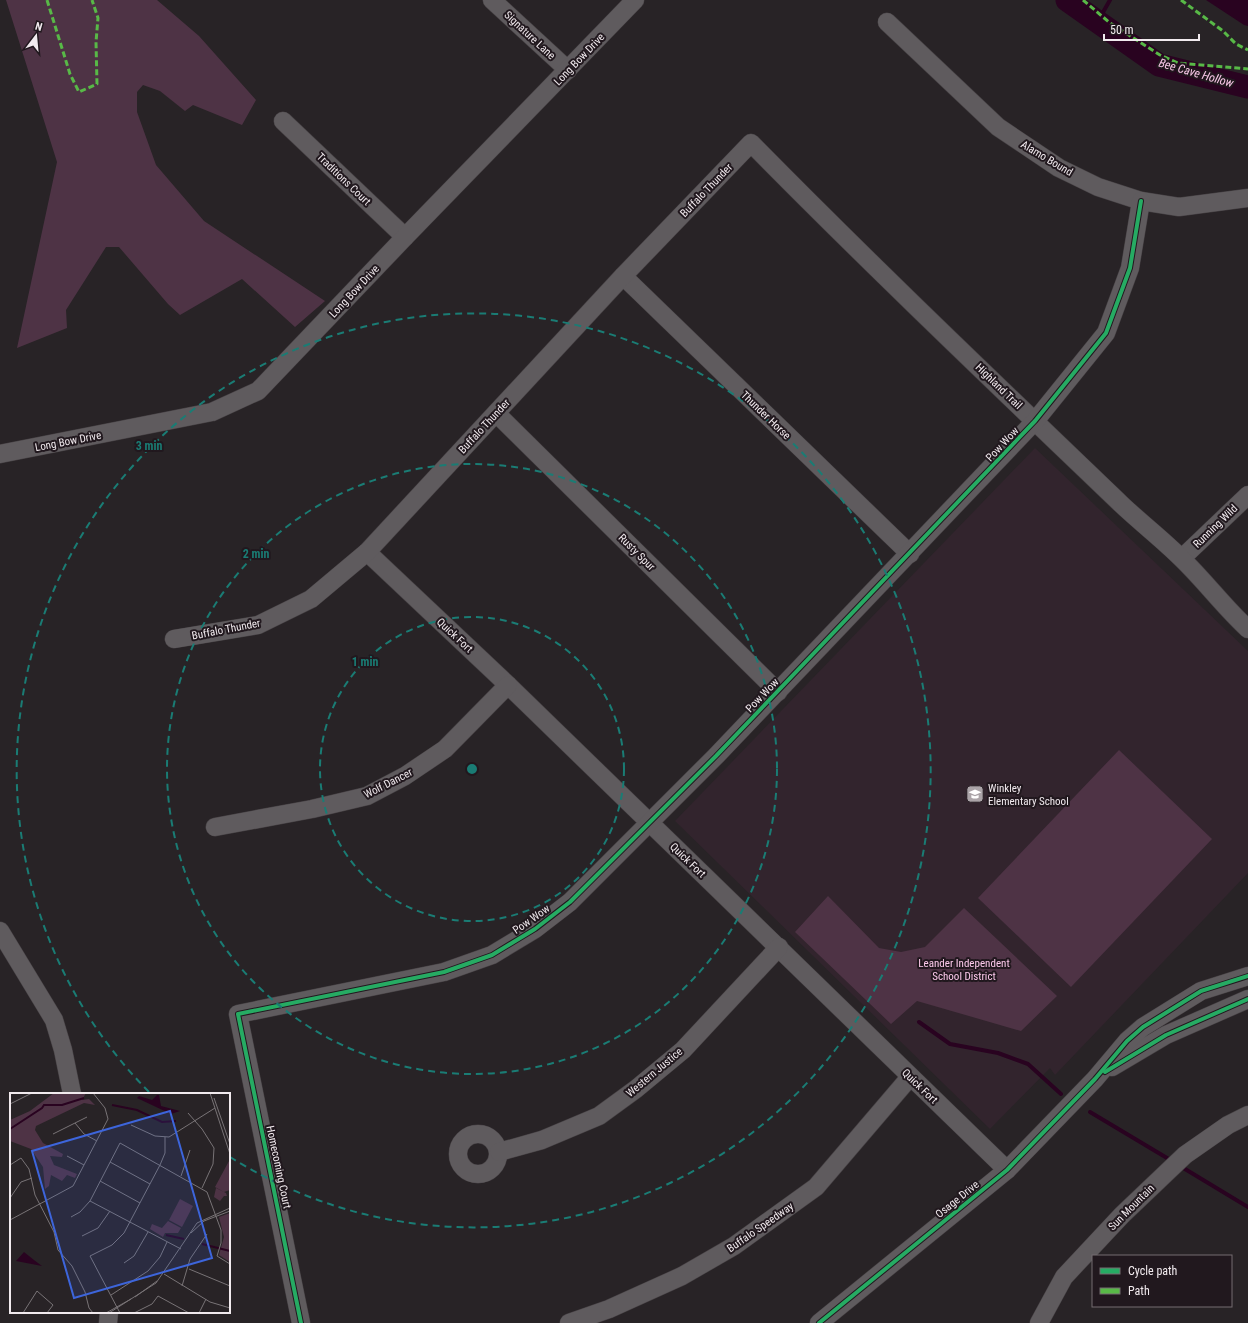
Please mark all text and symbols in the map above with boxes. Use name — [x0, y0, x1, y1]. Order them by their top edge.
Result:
street label: Signature Lane — [502, 9, 558, 62]
north arrow — [16, 16, 56, 56]
scale bar — [1104, 16, 1199, 42]
text: N — [34, 20, 44, 34]
text: 50 m — [1110, 23, 1134, 37]
street label: Long Bow Drive — [551, 31, 607, 88]
water label: Bee Cave Hollow — [1157, 56, 1235, 90]
street label: Alamo Bound — [1018, 138, 1075, 179]
street label: Traditions Court — [314, 150, 373, 208]
street label: Buffalo Thunder — [678, 160, 736, 220]
street label: Long Bow Drive — [327, 262, 382, 320]
street label: Highland Trail — [973, 361, 1025, 412]
street label: Thunder Horse — [738, 388, 793, 442]
street label: Buffalo Thunder — [456, 396, 513, 456]
street label: Pow Wow — [983, 425, 1021, 464]
street label: Long Bow Drive — [34, 429, 102, 454]
text: 3 min — [136, 439, 162, 453]
street label: Running Wild — [1191, 502, 1240, 551]
street label: Rusty Spur — [616, 531, 658, 574]
text: 2 min — [243, 547, 269, 561]
street label: Quick Fort — [434, 615, 475, 655]
street label: Buffalo Thunder — [191, 616, 262, 643]
text: 1 min — [352, 655, 378, 669]
street label: Pow Wow — [743, 676, 782, 715]
centre of rings — [465, 762, 479, 776]
street label: Wolf Dancer — [362, 765, 415, 801]
place label: Winkley Elementary School — [988, 782, 1069, 808]
school or university icon: Winkley Elementary School — [965, 784, 985, 804]
street label: Quick Fort — [667, 840, 708, 881]
street label: Pow Wow — [510, 902, 552, 937]
park label: Leander Independent School District — [918, 957, 1010, 983]
street label: Western Justice — [623, 1045, 685, 1100]
street label: Quick Fort — [899, 1066, 940, 1107]
inset map — [10, 1093, 230, 1313]
street label: Homecoming Court — [263, 1124, 294, 1210]
street label: Osage Drive — [933, 1178, 982, 1221]
street label: Sun Mountain — [1106, 1182, 1157, 1233]
street label: Buffalo Speedway — [725, 1199, 796, 1255]
legend — [1092, 1255, 1232, 1307]
text: Cycle path — [1128, 1264, 1178, 1278]
text: Path — [1128, 1284, 1150, 1298]

